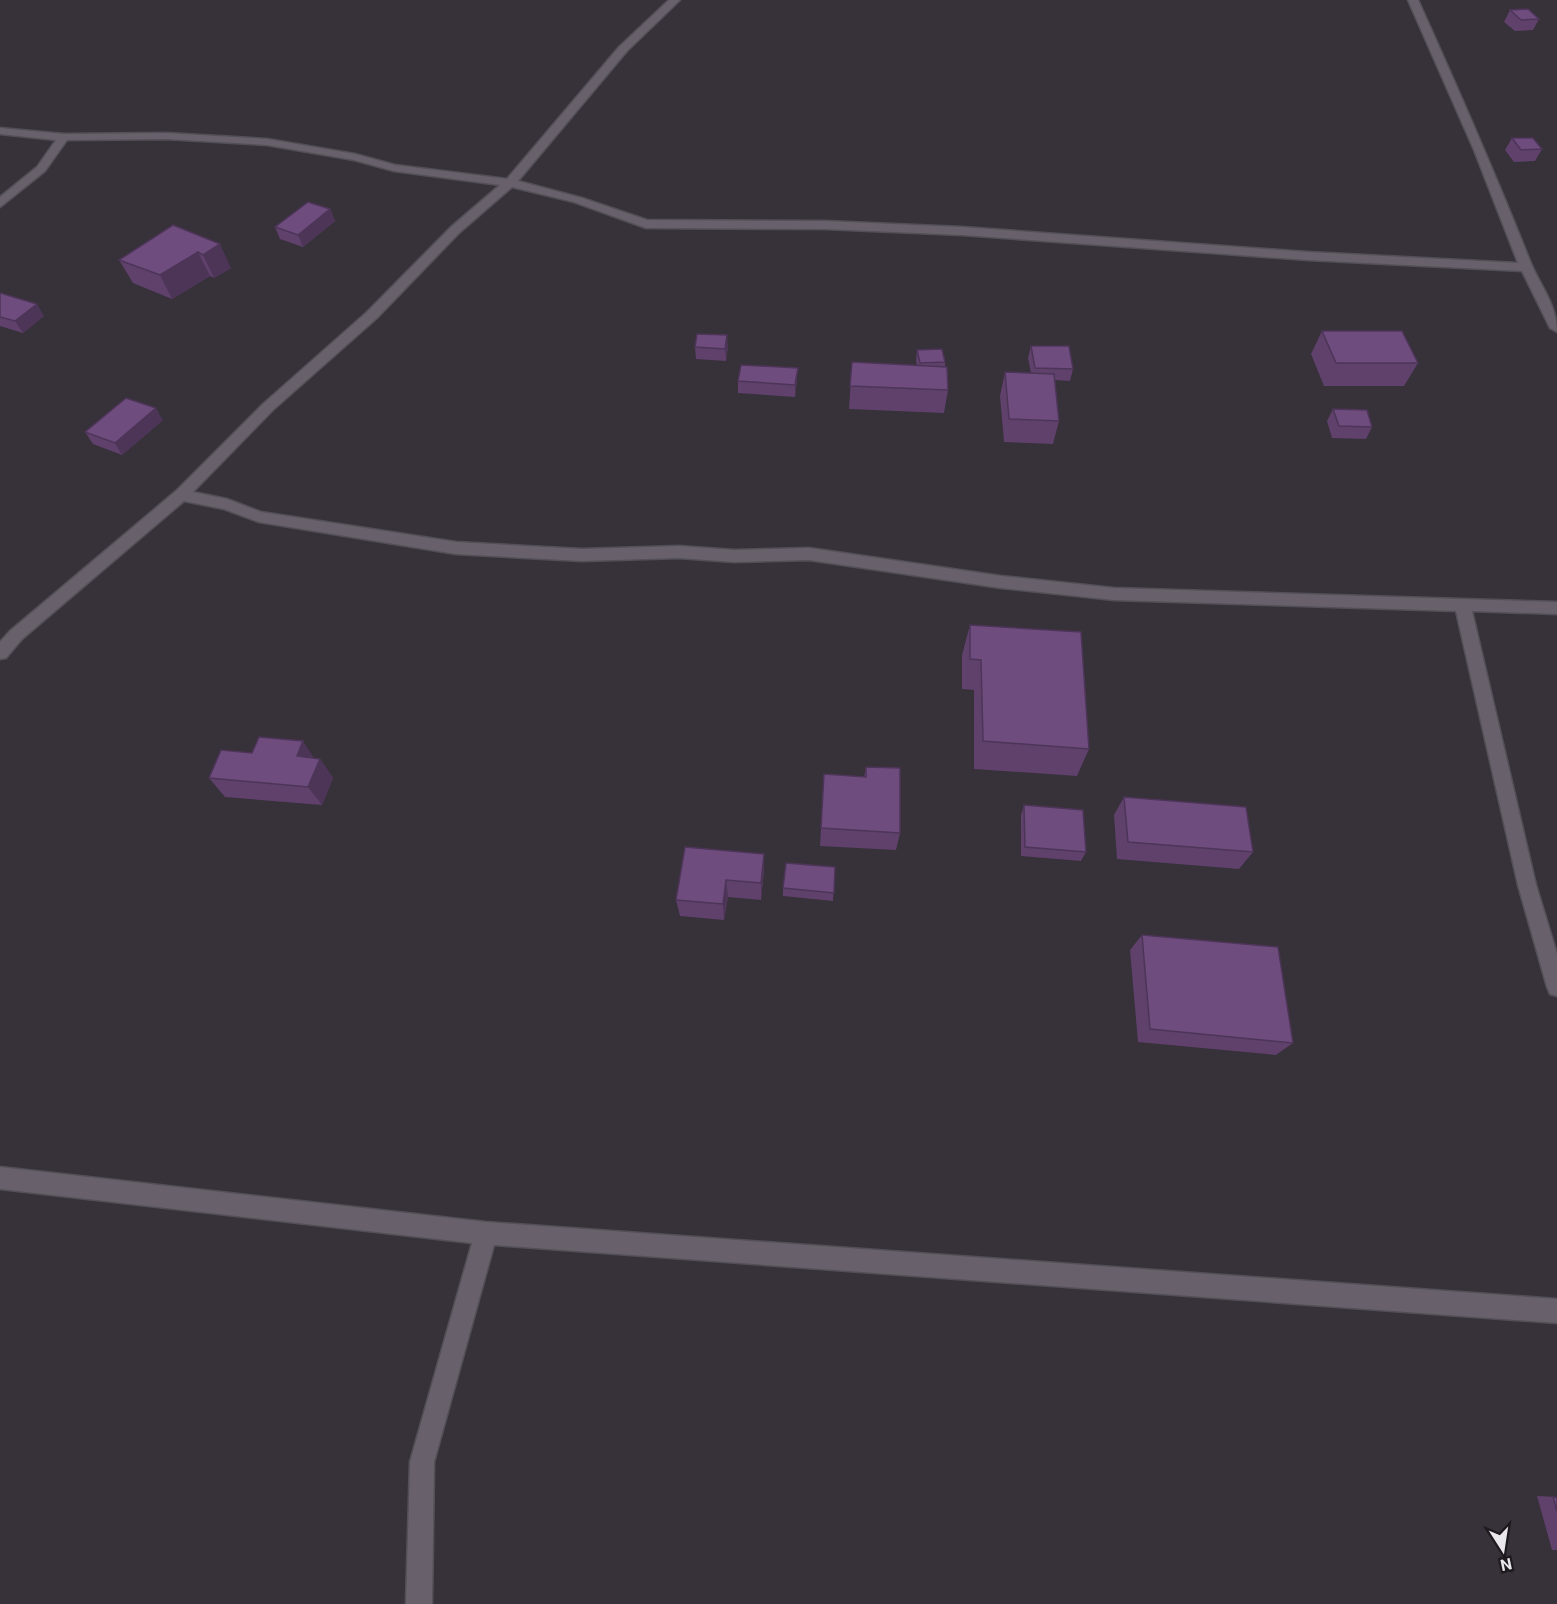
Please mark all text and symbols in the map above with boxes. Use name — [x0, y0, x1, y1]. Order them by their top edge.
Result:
north arrow — [1473, 1520, 1533, 1580]
text: N — [1499, 1554, 1514, 1575]

